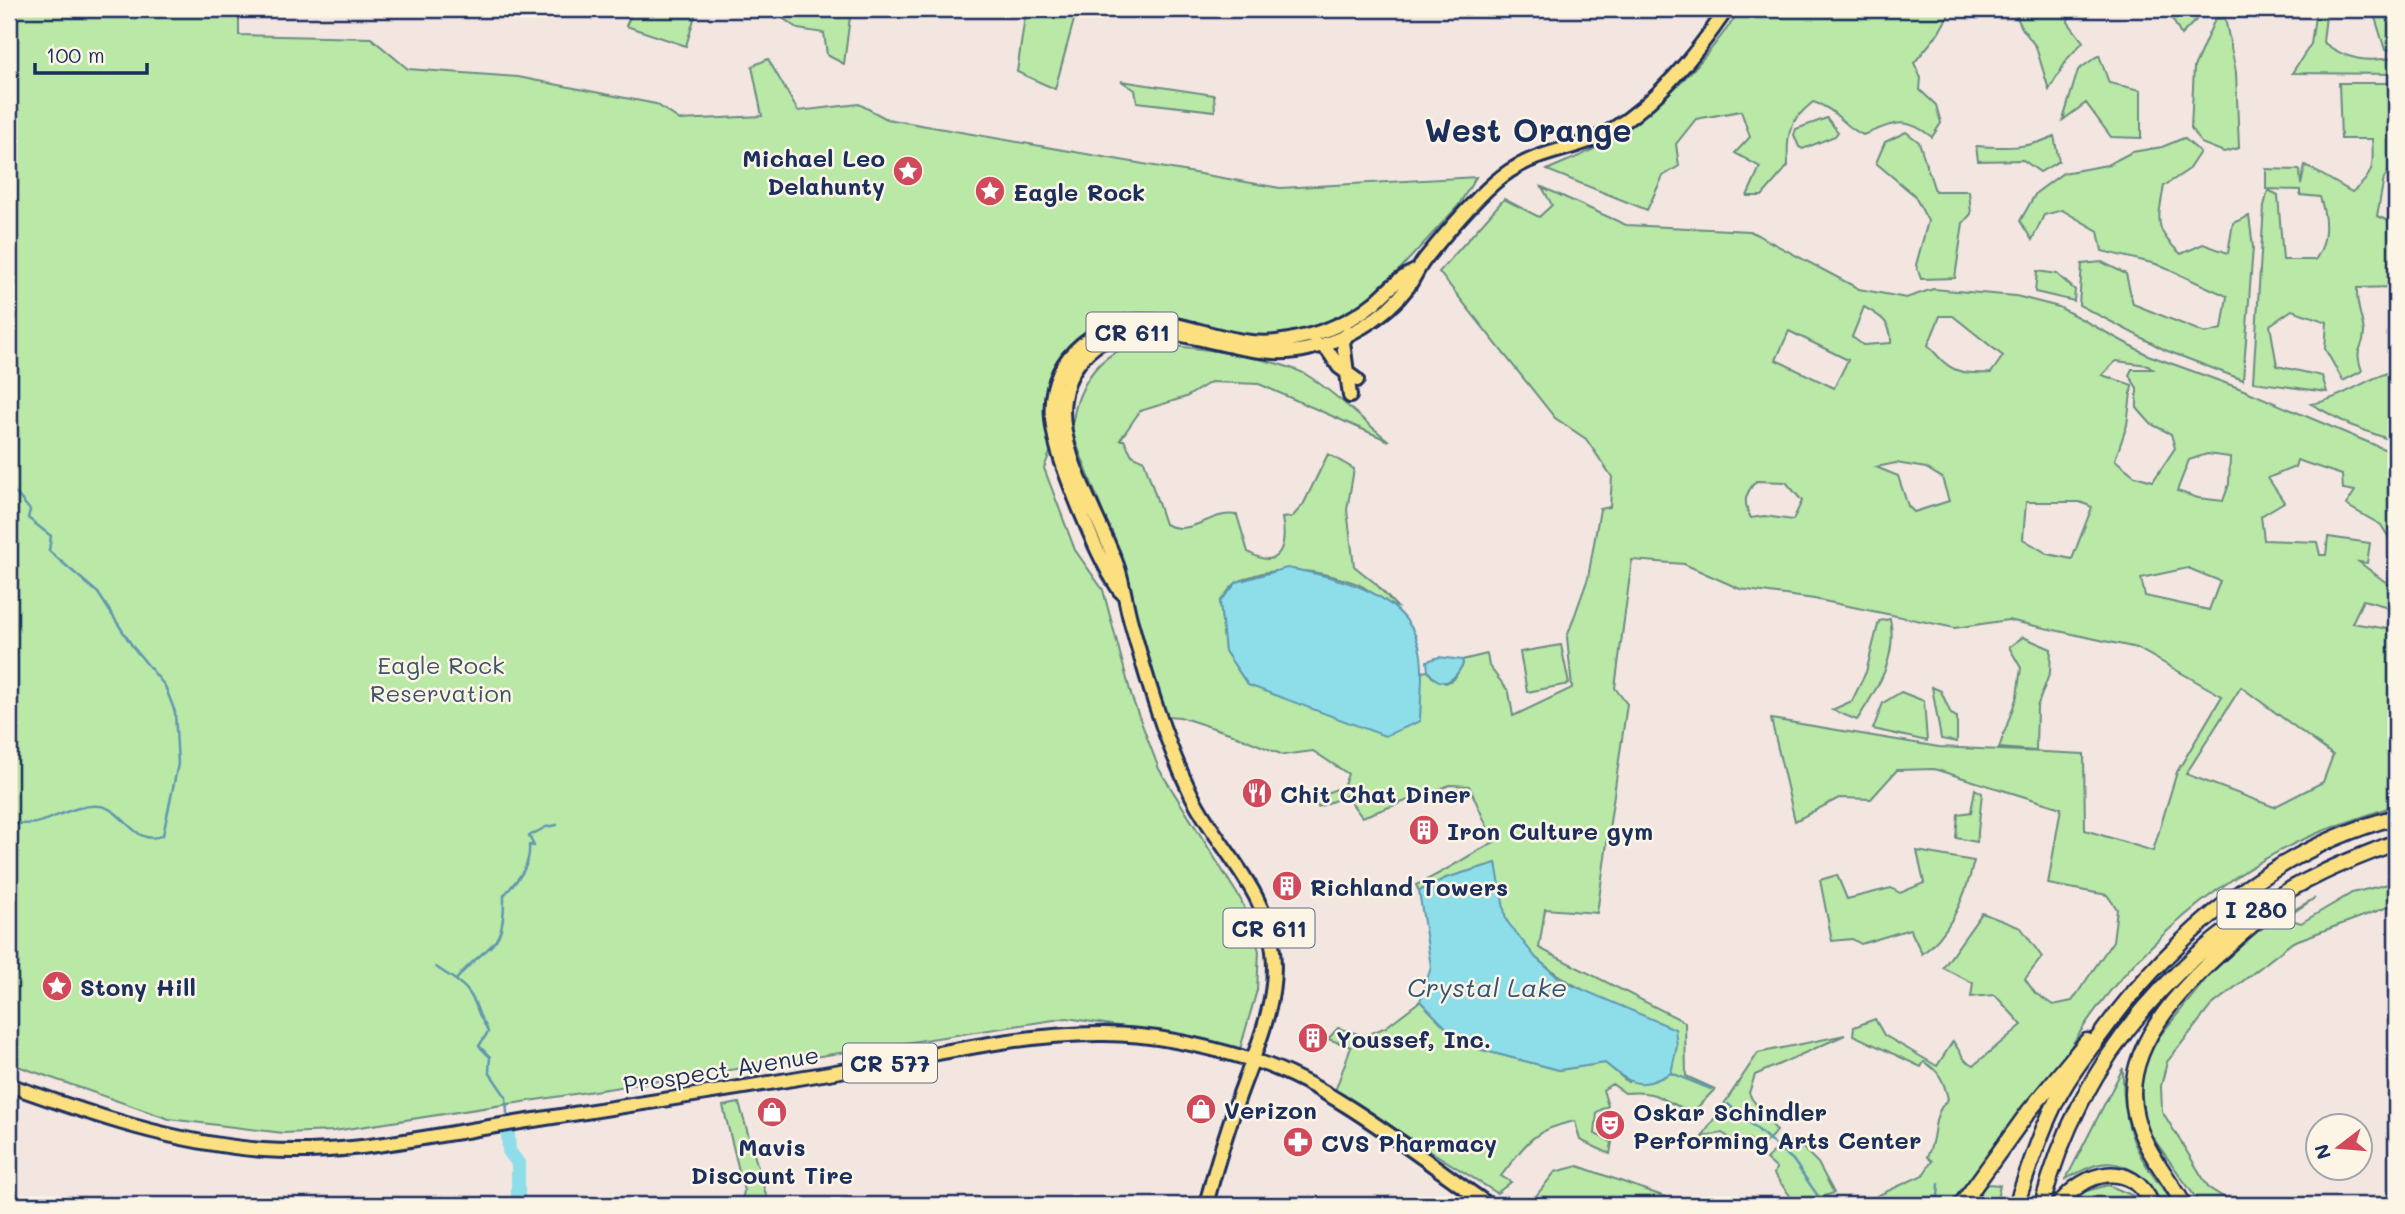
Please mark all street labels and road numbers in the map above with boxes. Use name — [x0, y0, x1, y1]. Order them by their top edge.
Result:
road number: CR 611 — [1086, 312, 1178, 352]
road number: I 280 — [2218, 890, 2294, 928]
road number: CR 611 — [1224, 909, 1314, 948]
street label: Prospect Avenue — [621, 1038, 821, 1100]
road number: CR 577 — [843, 1044, 937, 1082]

